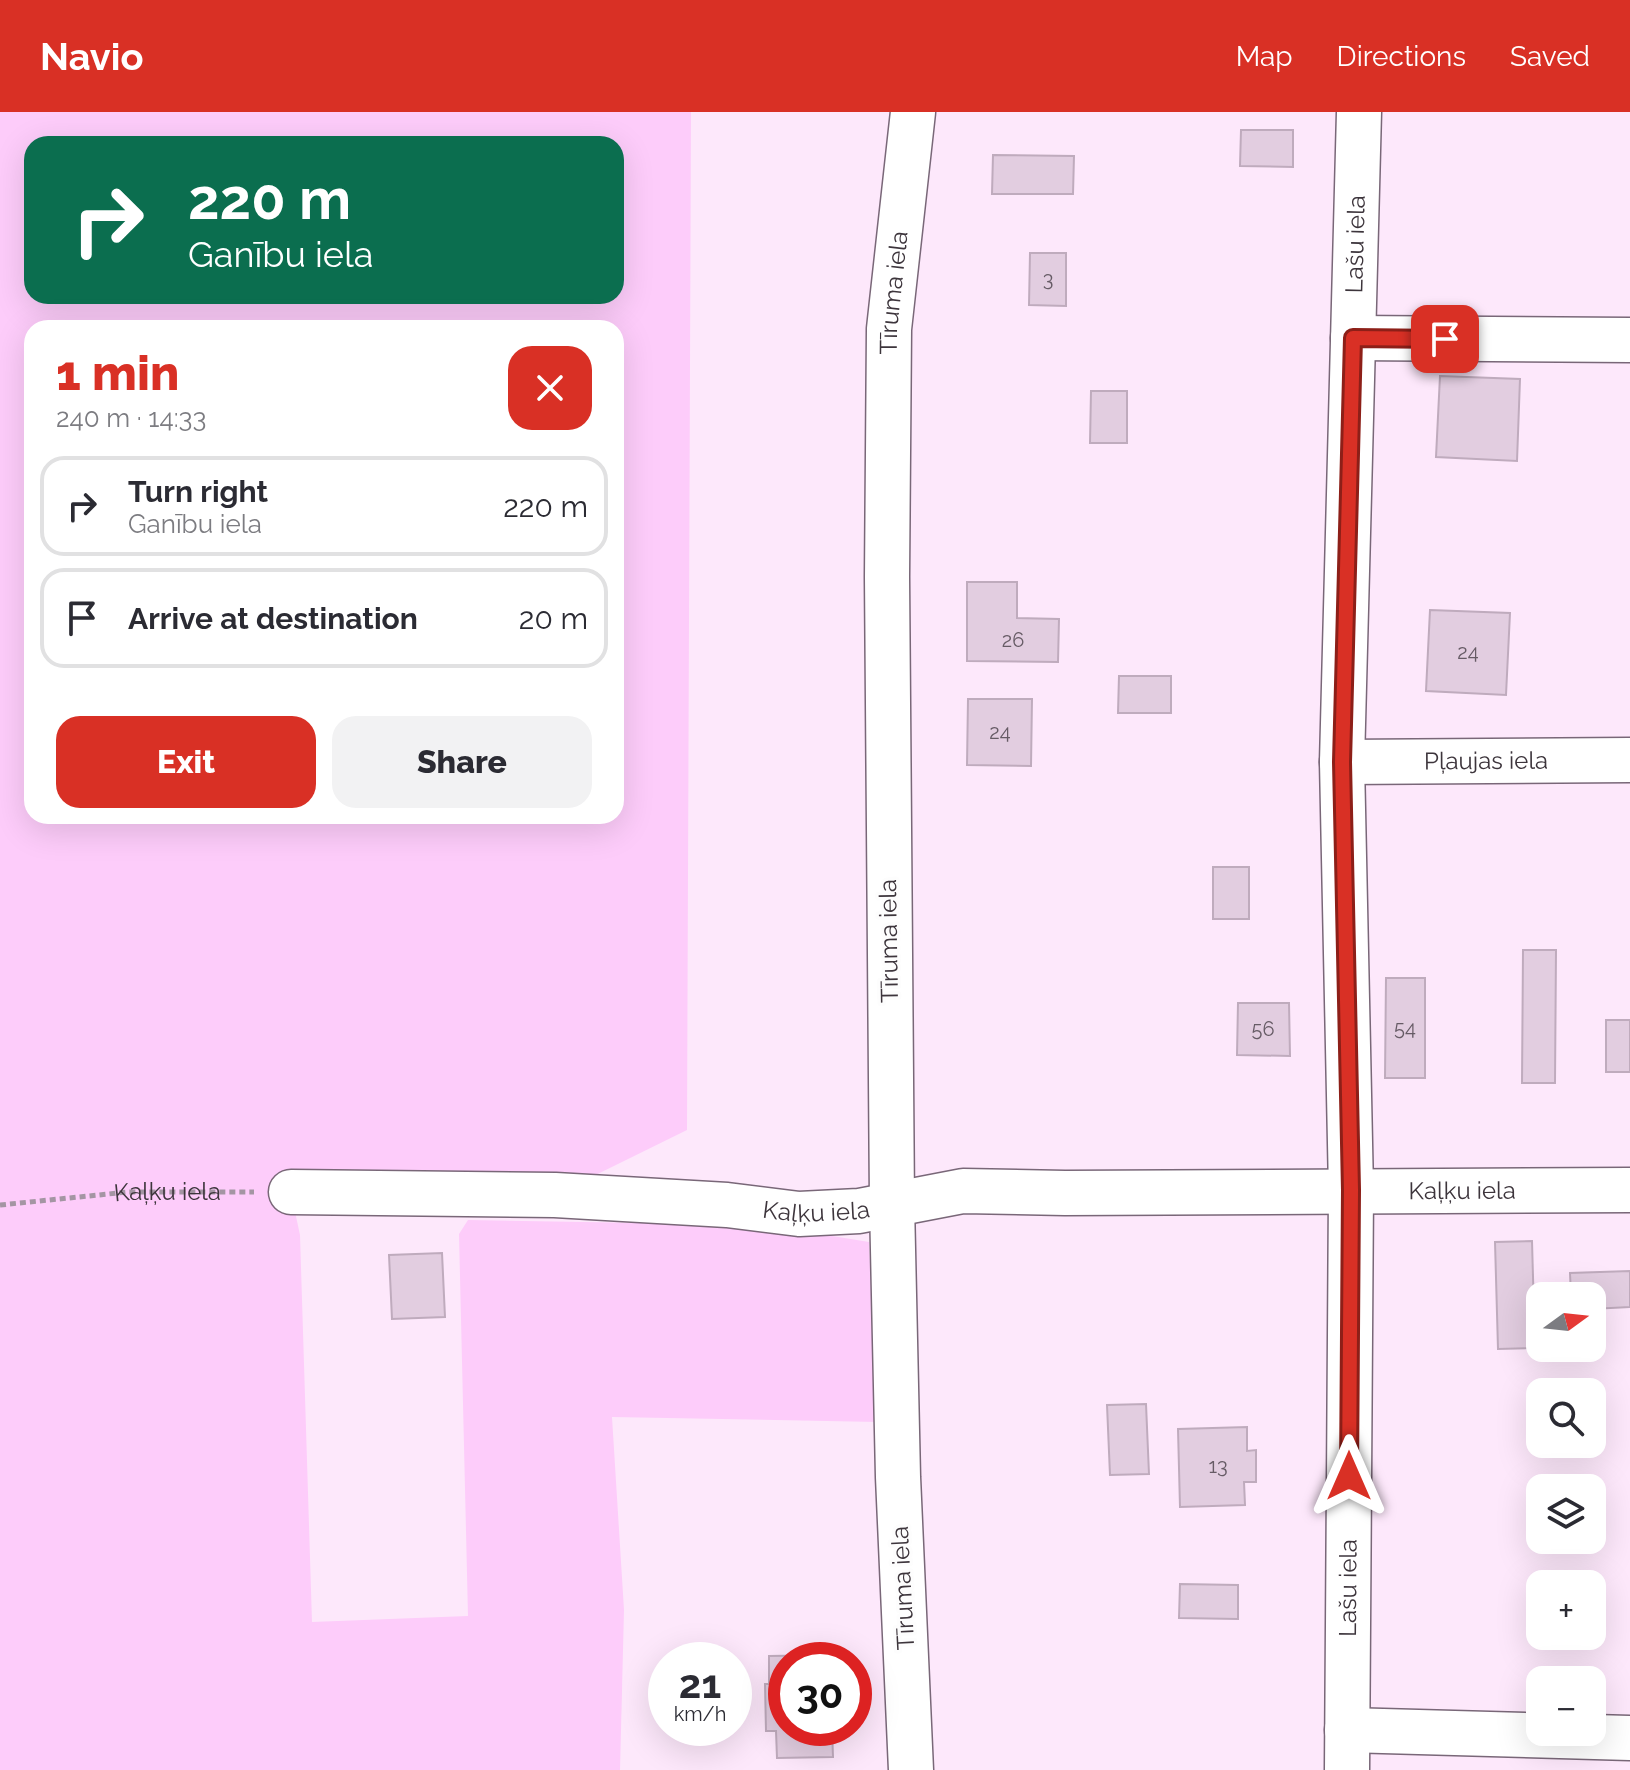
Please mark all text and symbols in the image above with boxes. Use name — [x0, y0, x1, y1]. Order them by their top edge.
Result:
text: Navio — [40, 34, 143, 79]
text: Map — [1236, 40, 1293, 73]
text: Directions — [1337, 40, 1466, 73]
text: Saved — [1510, 40, 1590, 73]
text: 220 m — [188, 166, 351, 232]
icon: right — [56, 168, 160, 272]
street label: Lašu iela — [1339, 195, 1371, 294]
street label: Tīruma iela — [874, 229, 914, 354]
text: Ganību iela — [188, 233, 373, 275]
house number: 3 — [1043, 267, 1053, 291]
pin — [1411, 305, 1479, 373]
icon: arrive — [1423, 317, 1467, 361]
text: 1 min — [56, 345, 179, 401]
button: close — [508, 346, 592, 430]
text: 240 m · 14:33 — [56, 403, 206, 433]
text: Turn right — [128, 474, 268, 509]
icon: right — [60, 484, 104, 528]
text: 220 m — [503, 489, 588, 524]
text: Ganību iela — [128, 509, 262, 539]
icon: arrive — [60, 596, 104, 640]
text: Arrive at destination — [128, 601, 418, 636]
text: 20 m — [519, 601, 588, 636]
house number: 26 — [1002, 628, 1024, 652]
house number: 24 — [1457, 640, 1479, 664]
button: Exit — [56, 716, 316, 808]
button: Share — [332, 716, 592, 808]
house number: 24 — [989, 720, 1011, 744]
street label: Pļaujas iela — [1424, 746, 1548, 775]
street label: Tīruma iela — [873, 879, 904, 1003]
house number: 54 — [1394, 1016, 1416, 1040]
house number: 56 — [1252, 1017, 1274, 1041]
street label: Kaļķu iela — [1408, 1176, 1516, 1205]
street label: Kaļķu iela — [112, 1177, 221, 1207]
street label: Kaļķu iela — [761, 1194, 872, 1228]
north arrow — [1526, 1282, 1606, 1362]
map controls — [1526, 1282, 1606, 1746]
button: search — [1526, 1378, 1606, 1458]
position arrow — [1307, 1434, 1391, 1518]
house number: 13 — [1208, 1454, 1228, 1478]
button: layers — [1526, 1474, 1606, 1554]
street label: Tīruma iela — [885, 1525, 920, 1651]
street label: Lašu iela — [1333, 1539, 1363, 1637]
button: + — [1526, 1570, 1606, 1650]
speed limit sign: 30 — [768, 1642, 872, 1746]
text: 21 — [679, 1660, 721, 1707]
button: − — [1526, 1666, 1606, 1746]
text: km/h — [674, 1702, 726, 1726]

